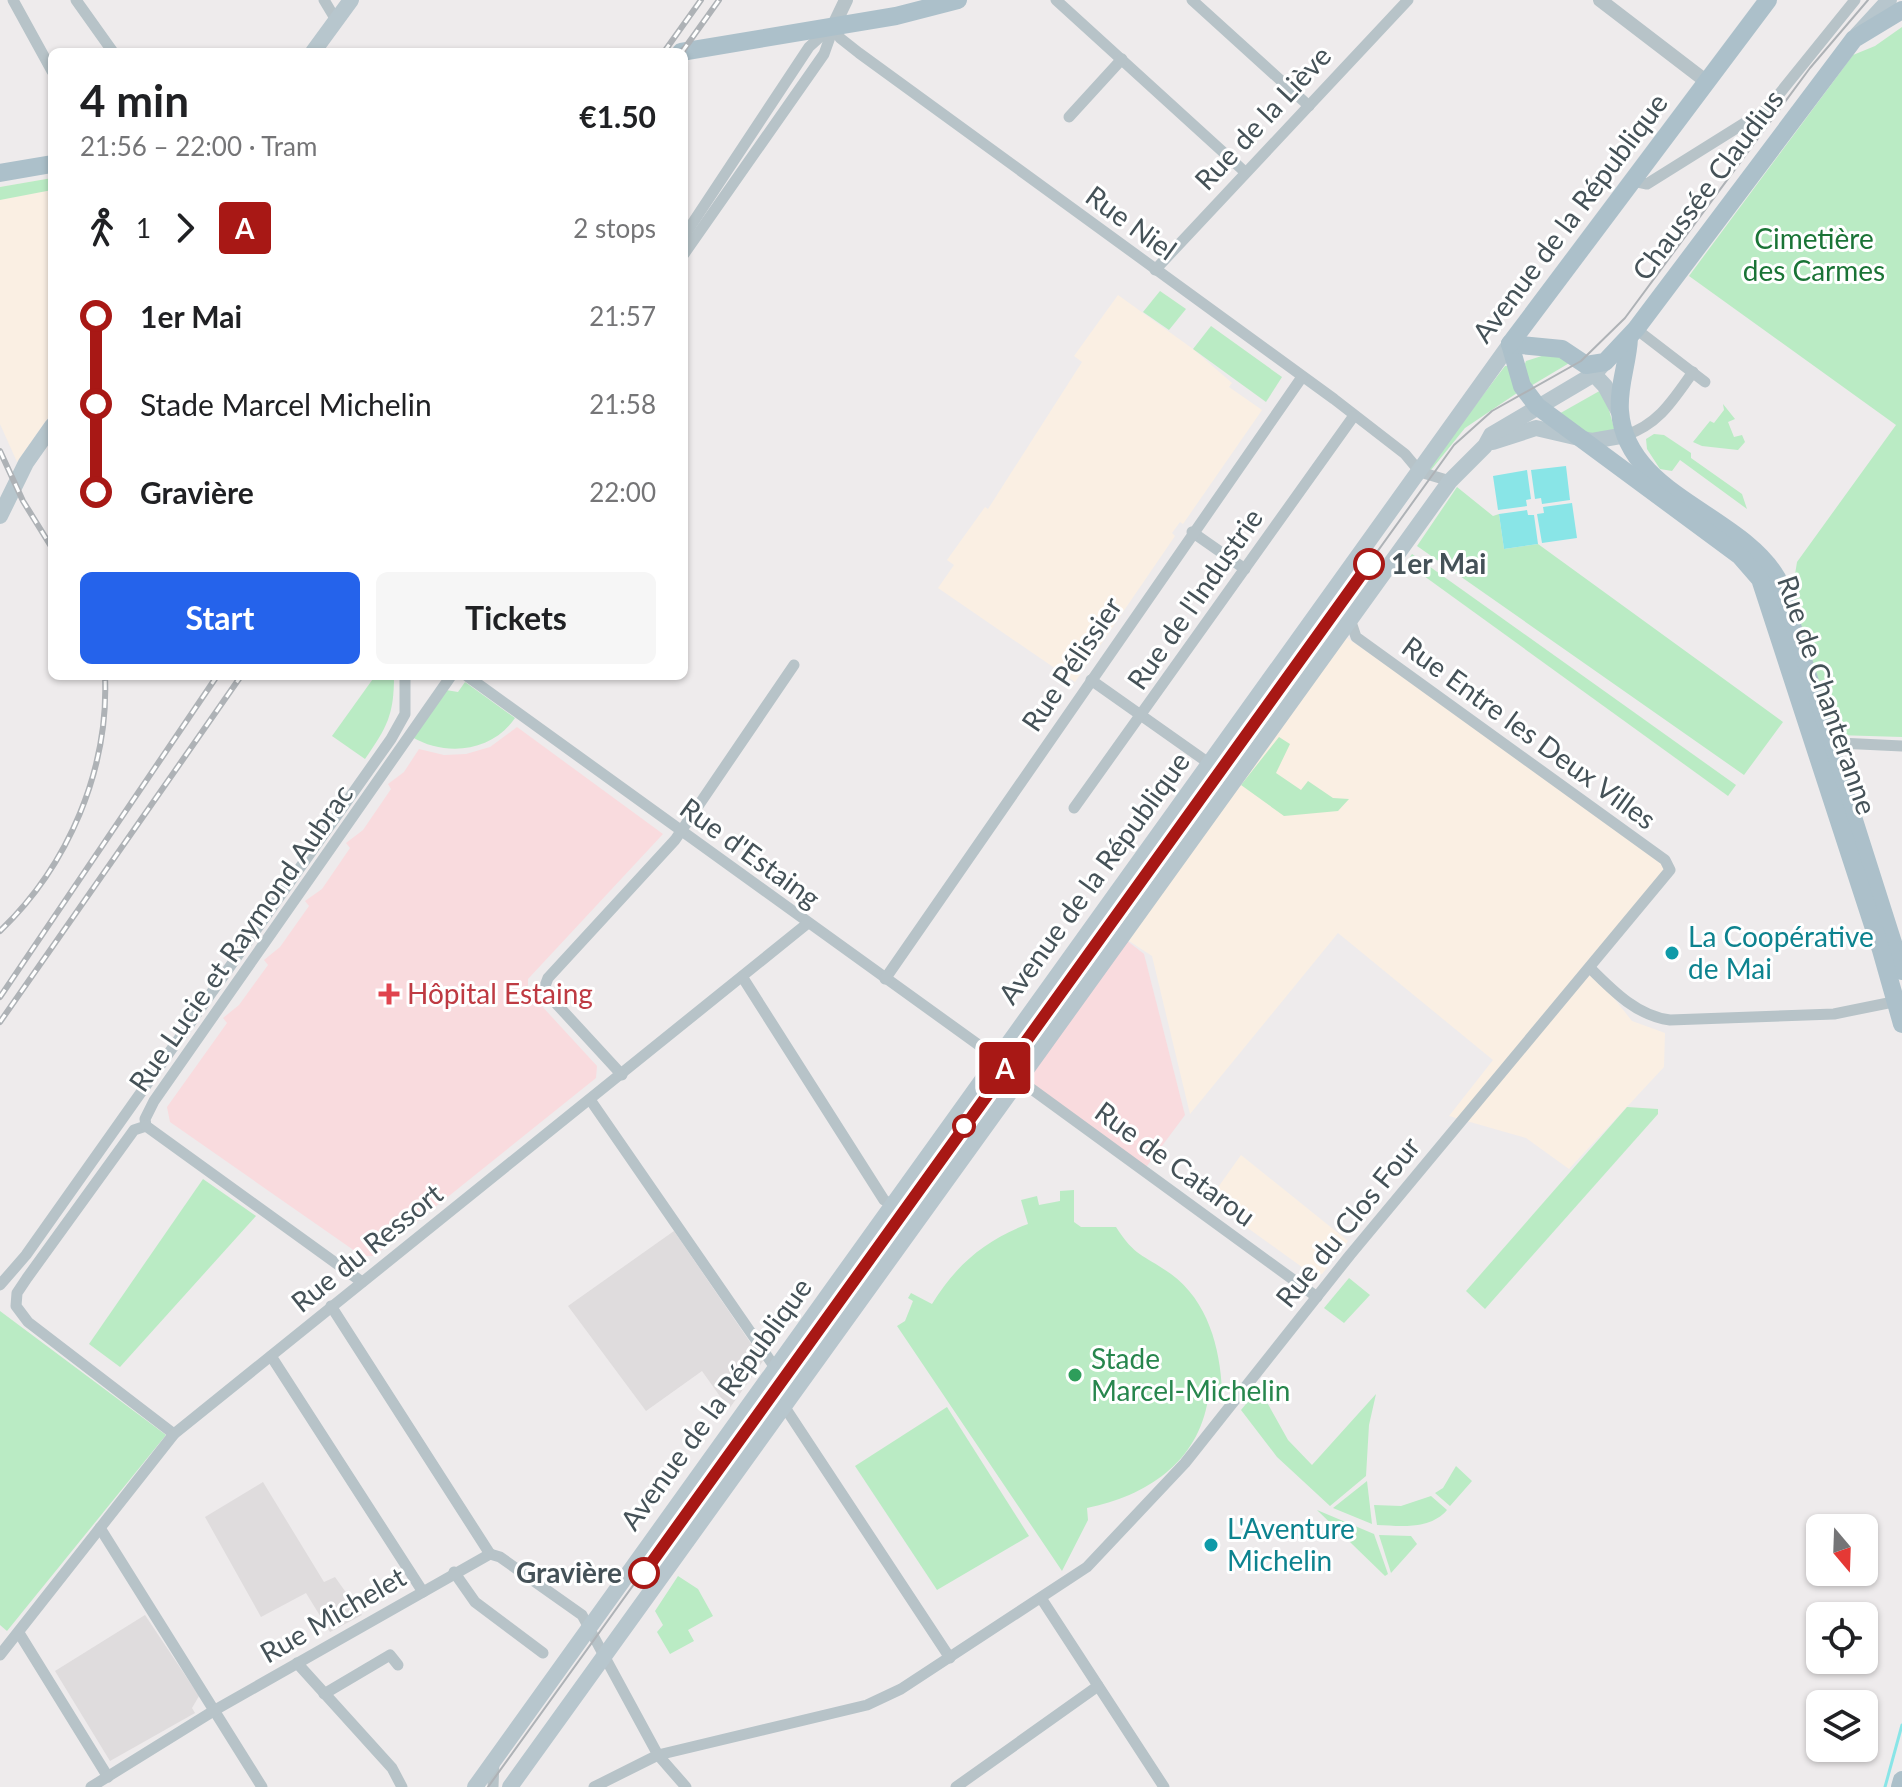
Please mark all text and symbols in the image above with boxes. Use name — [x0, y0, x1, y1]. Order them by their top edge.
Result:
street label: Rue de la Liève — [1187, 38, 1338, 196]
text: 4 min — [80, 74, 189, 126]
street label: Chaussée Claudius — [1624, 82, 1790, 286]
street label: Avenue de la République — [1464, 86, 1674, 349]
text: €1.50 — [579, 98, 656, 134]
text: 21:56 – 22:00 · Tram — [80, 130, 317, 162]
street label: Rue Niel — [1080, 178, 1184, 266]
icon: walk — [80, 206, 124, 250]
icon: forward — [163, 206, 207, 250]
text: A — [235, 211, 255, 245]
text: 1 — [136, 212, 151, 244]
text: 2 stops — [573, 212, 656, 244]
park label: Cimetière des Carmes — [1743, 221, 1885, 287]
text: 1er Mai — [140, 298, 242, 334]
text: 21:57 — [589, 300, 656, 332]
text: Stade Marcel Michelin — [140, 386, 432, 422]
text: 21:58 — [589, 388, 656, 420]
text: Gravière — [140, 474, 254, 510]
text: 22:00 — [589, 476, 656, 508]
street label: Rue de l'Industrie — [1119, 501, 1269, 695]
place label: 1er Mai — [1391, 546, 1486, 580]
marker: 1er Mai — [1354, 549, 1384, 579]
street label: Rue de Chanteranne — [1771, 571, 1885, 819]
button: Start — [80, 572, 360, 664]
button: Tickets — [376, 572, 656, 664]
street label: Rue Pélissier — [1014, 590, 1129, 737]
street label: Rue Entre les Deux Villes — [1396, 629, 1663, 836]
street label: Avenue de la République — [990, 745, 1196, 1010]
street label: Rue Lucie et Raymond Aubrac — [121, 778, 359, 1097]
street label: Rue d'Estaing — [674, 790, 827, 914]
place label: La Coopérative de Mai — [1688, 919, 1874, 985]
marker: La Coopérative de Mai — [1663, 944, 1681, 962]
place label: Hôpital Estaing — [407, 976, 593, 1010]
marker: Hôpital Estaing — [378, 983, 400, 1005]
line badge: A — [979, 1042, 1031, 1094]
text: A — [995, 1051, 1015, 1085]
street label: Rue de Catarou — [1089, 1094, 1262, 1233]
unlabelled marker — [953, 1115, 975, 1137]
street label: Rue du Clos Four — [1268, 1129, 1426, 1314]
street label: Rue du Ressort — [284, 1176, 449, 1319]
street label: Avenue de la République — [612, 1271, 818, 1536]
place label: Stade Marcel-Michelin — [1091, 1341, 1290, 1407]
marker: Stade Marcel-Michelin — [1066, 1366, 1084, 1384]
place label: L'Aventure Michelin — [1227, 1511, 1355, 1577]
north arrow — [1806, 1514, 1878, 1586]
map controls — [1806, 1514, 1878, 1762]
marker: L'Aventure Michelin — [1202, 1536, 1220, 1554]
place label: Gravière — [516, 1555, 622, 1589]
marker: Gravière — [629, 1558, 659, 1588]
street label: Rue Michelet — [254, 1559, 411, 1669]
button: locate — [1806, 1602, 1878, 1674]
button: layers — [1806, 1690, 1878, 1762]

